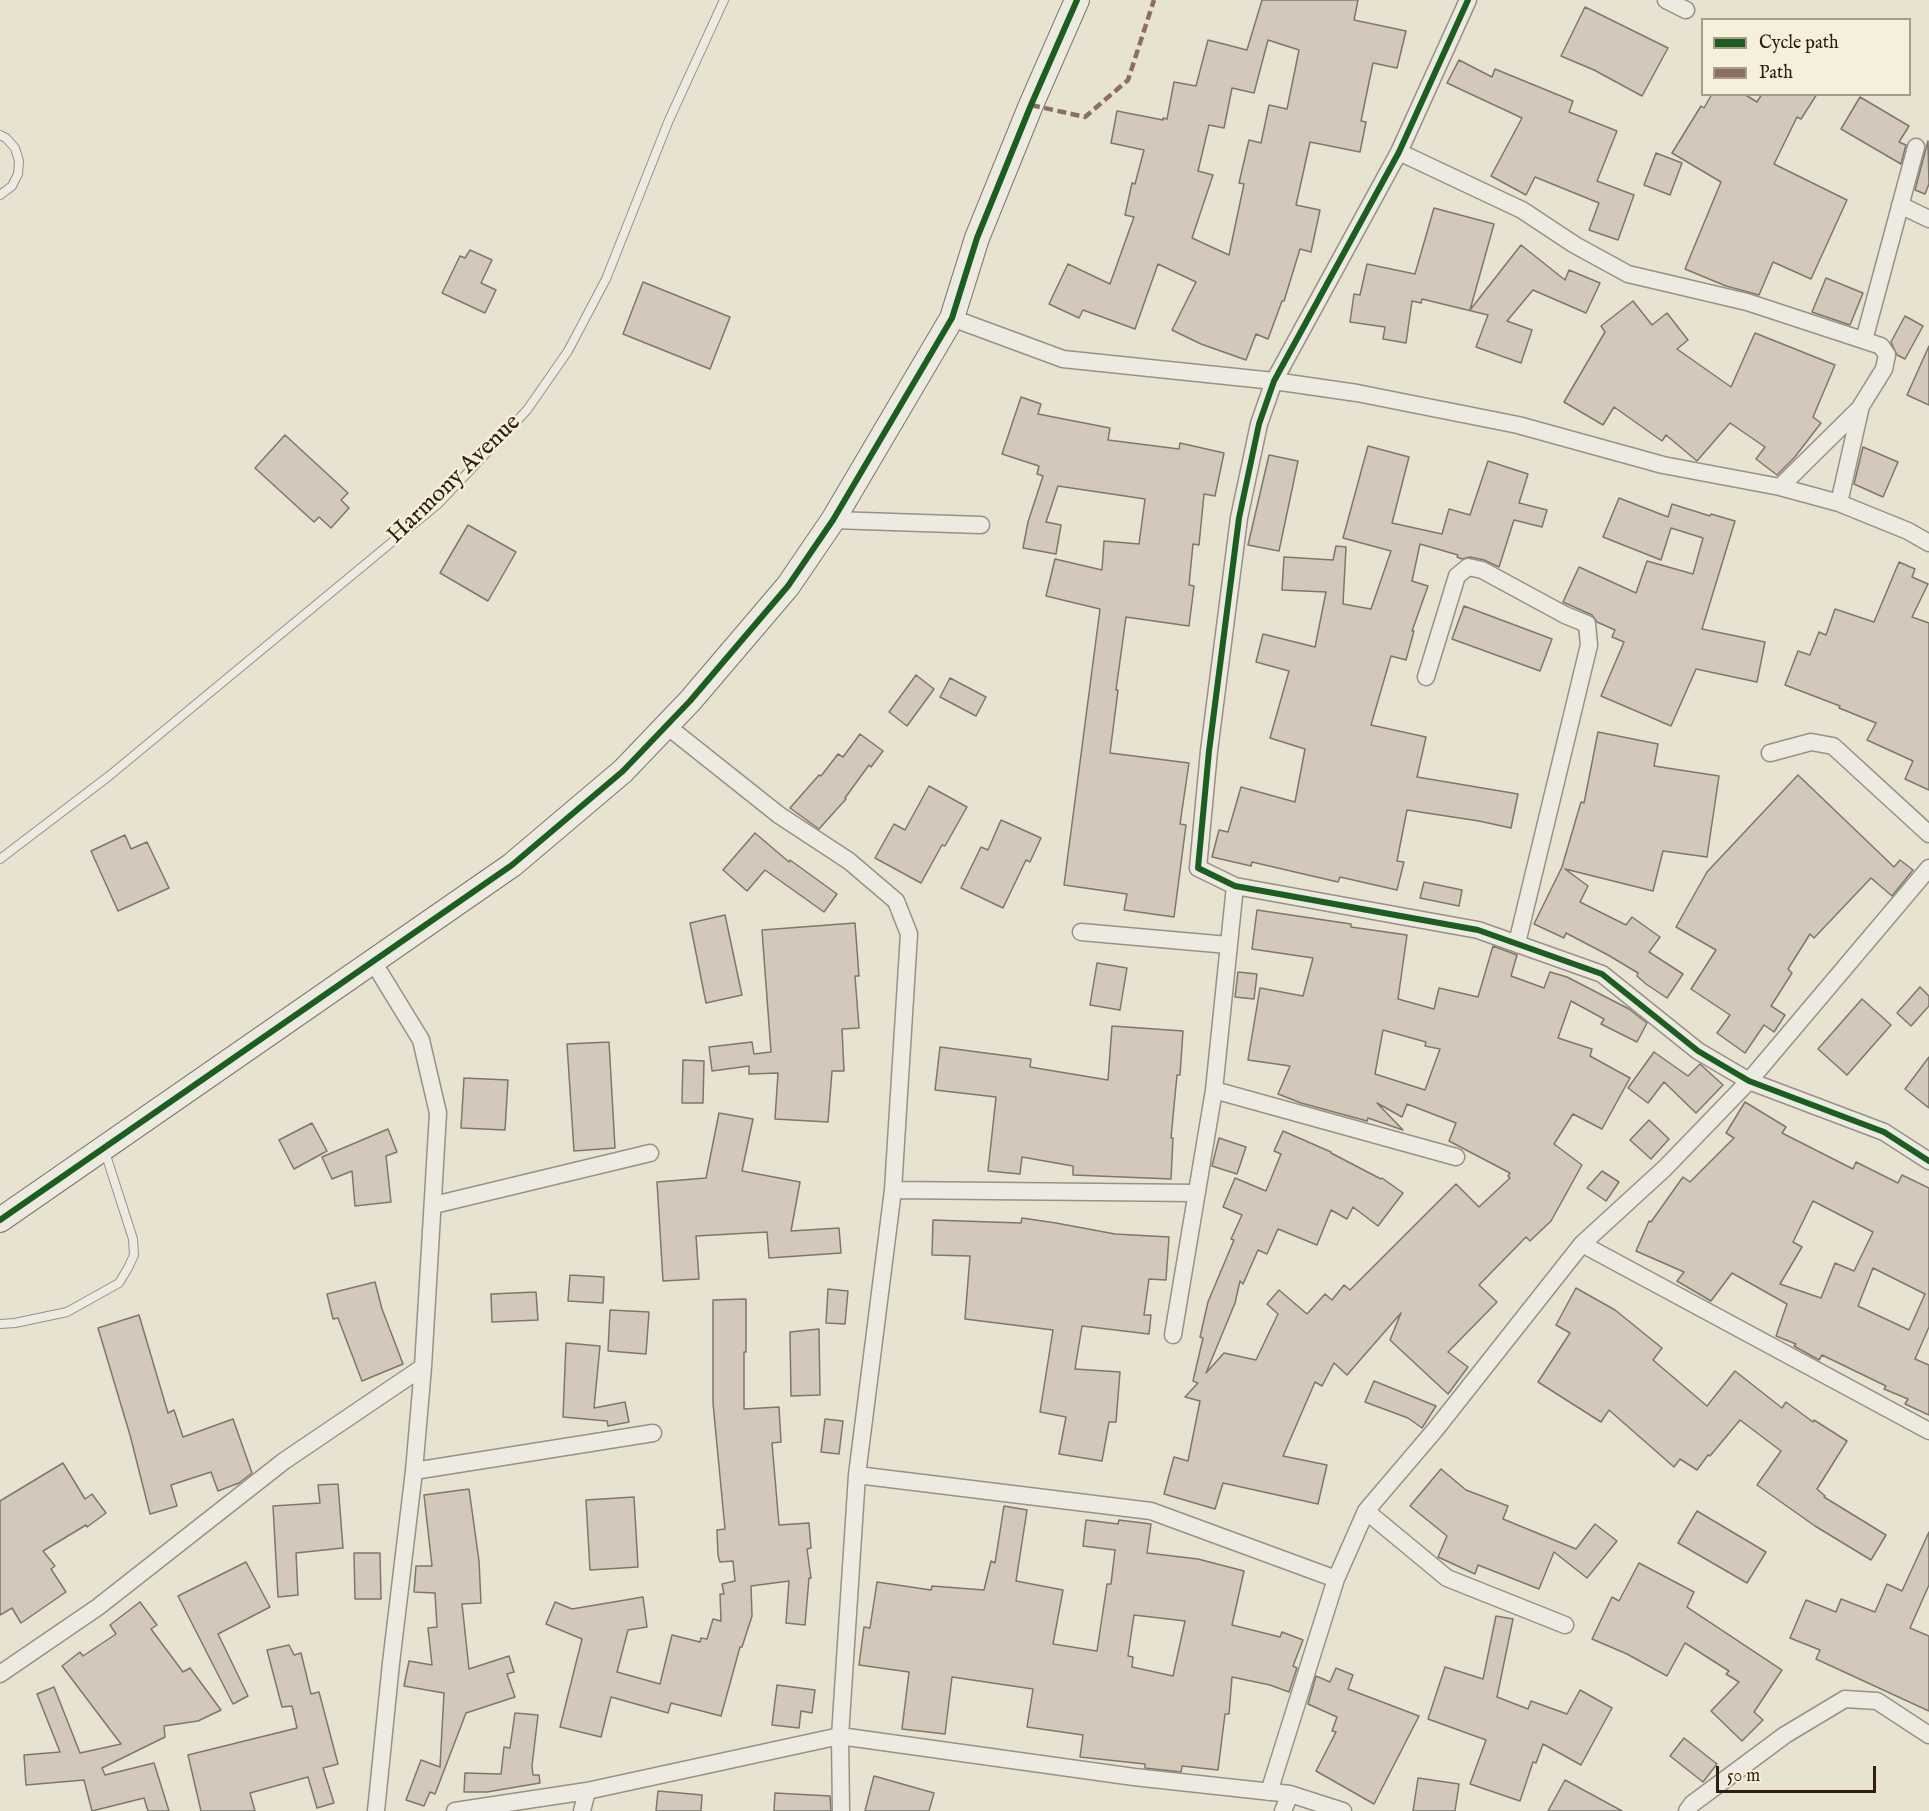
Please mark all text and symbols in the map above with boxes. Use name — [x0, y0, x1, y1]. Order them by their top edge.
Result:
legend — [1701, 18, 1911, 96]
text: Cycle path — [1759, 32, 1839, 55]
text: Path — [1759, 62, 1793, 85]
street label: Harmony Avenue — [382, 409, 528, 551]
scale bar — [1719, 1754, 1880, 1792]
text: 50 m — [1727, 1765, 1760, 1788]

